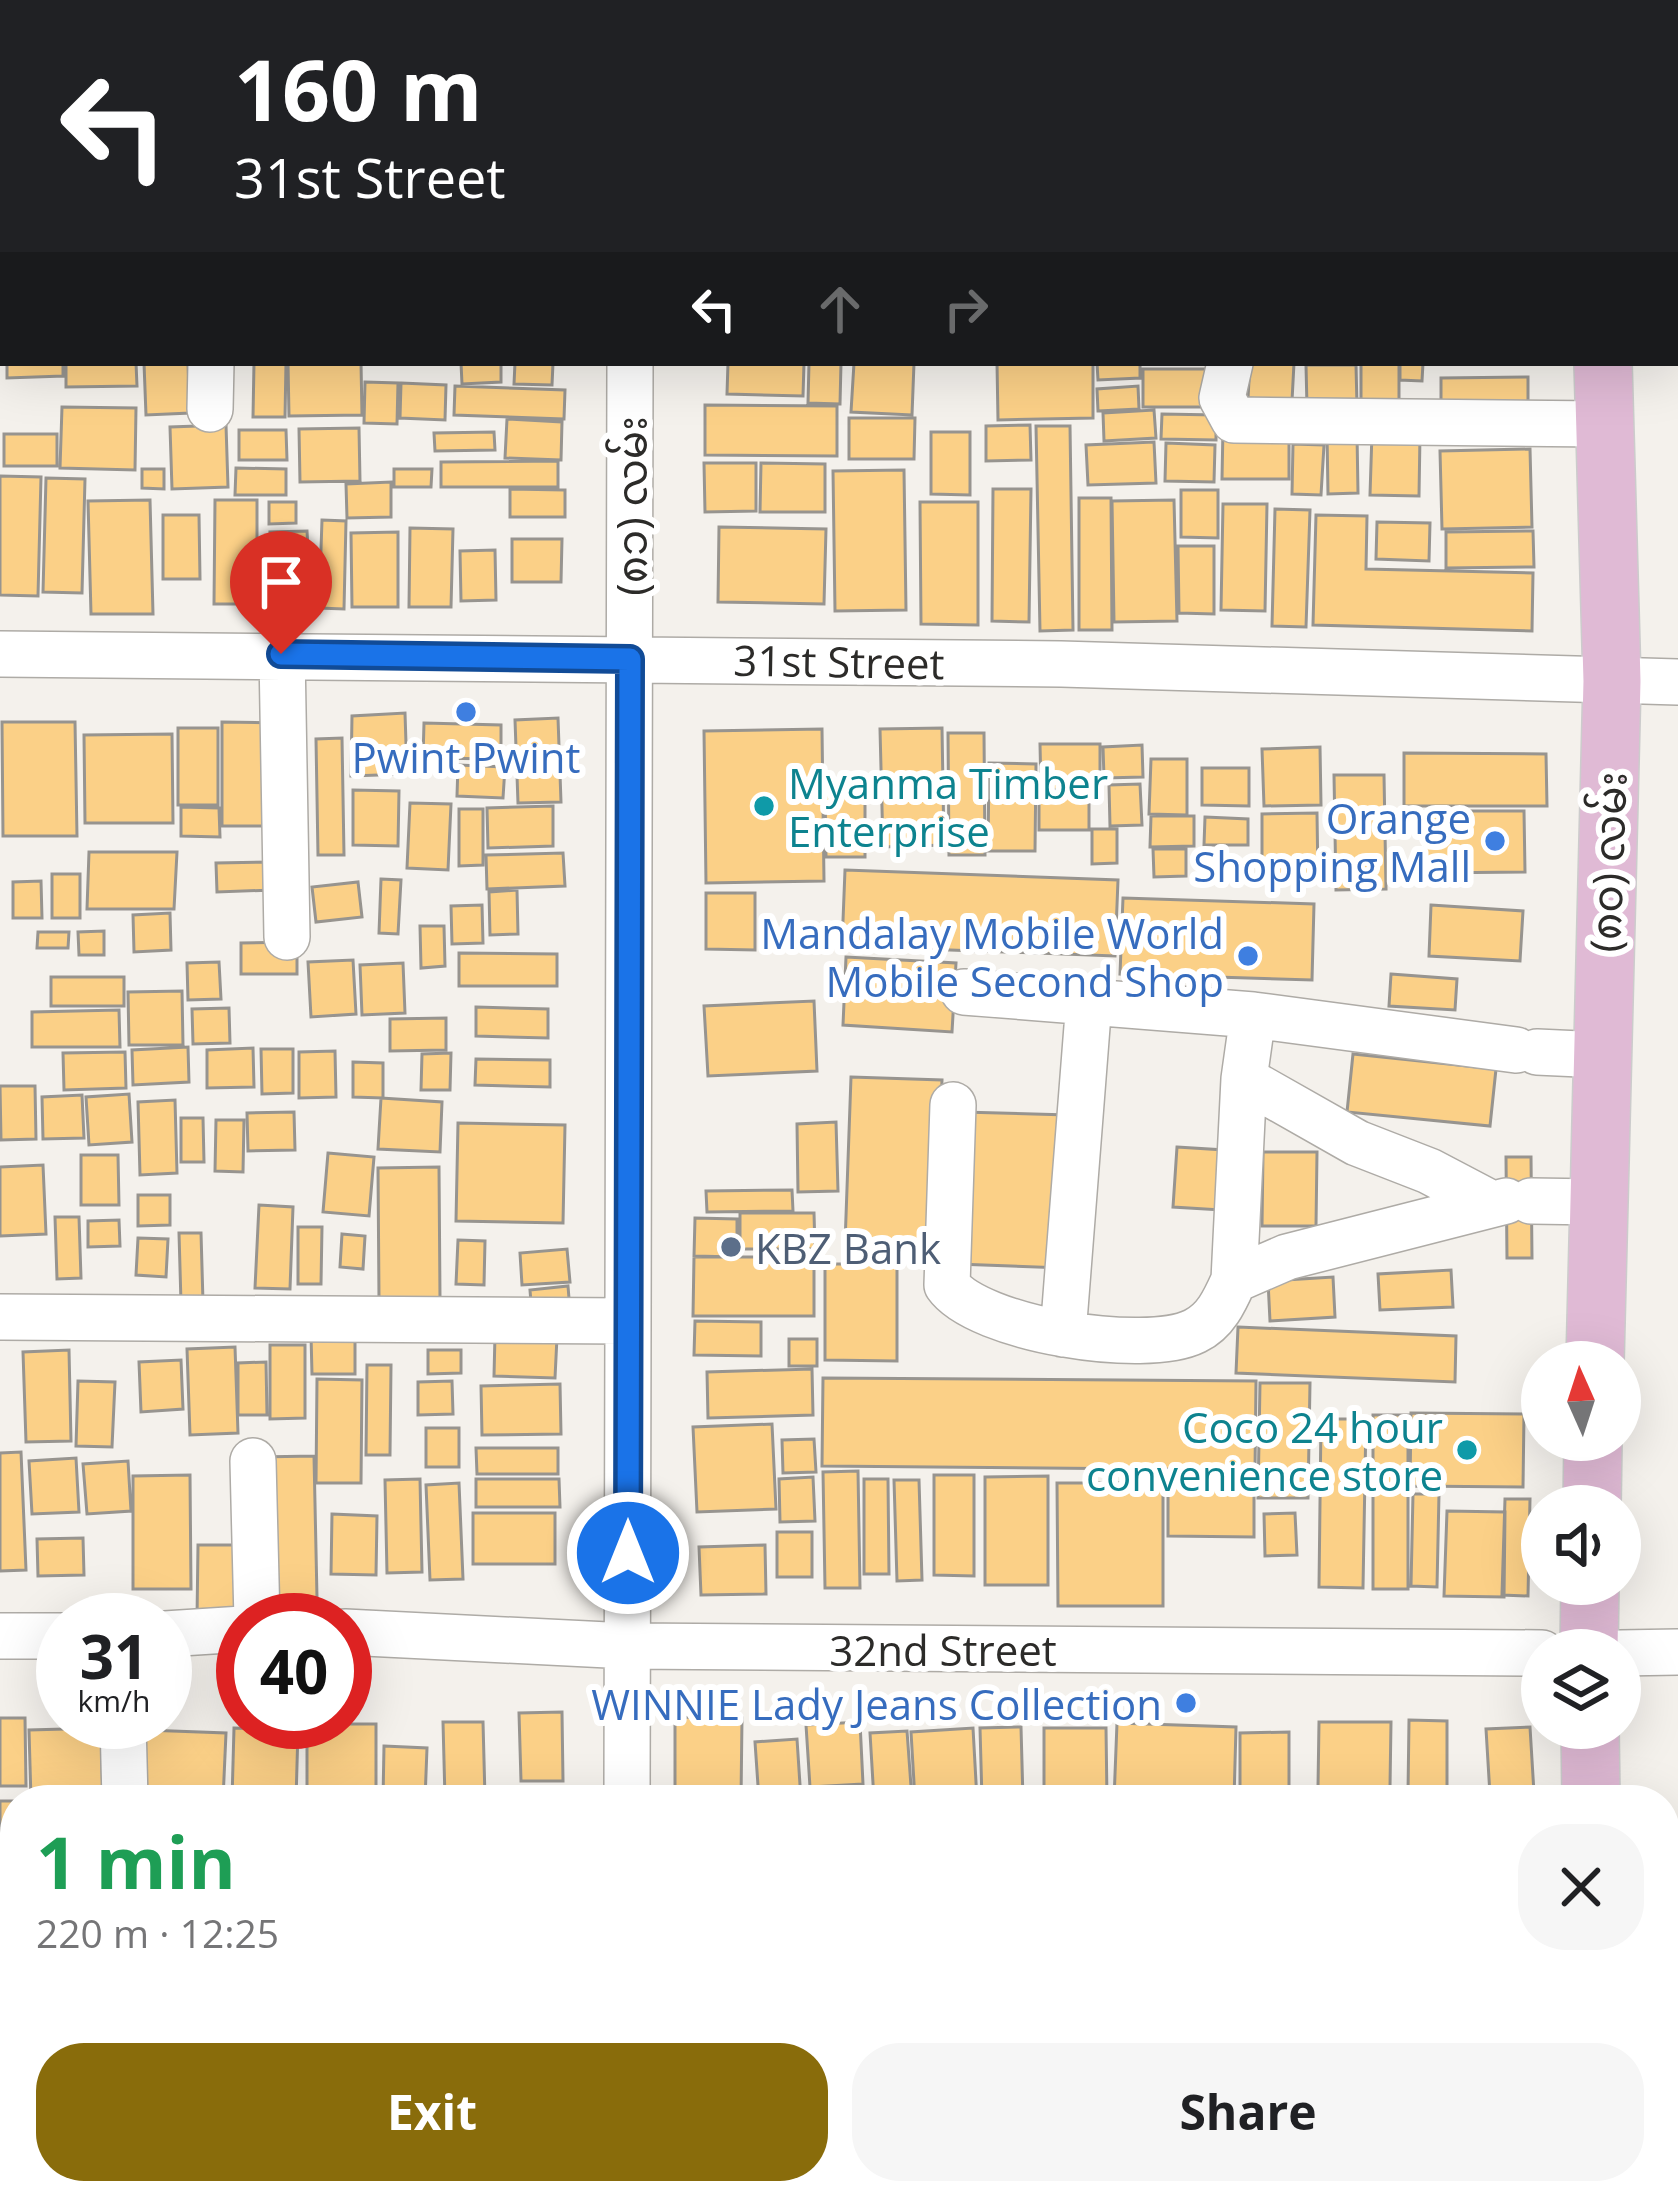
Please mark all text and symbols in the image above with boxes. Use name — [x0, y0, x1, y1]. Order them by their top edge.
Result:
text: 160 m — [234, 31, 482, 146]
icon: left — [36, 48, 192, 204]
text: 31st Street — [234, 140, 506, 214]
icon: left — [681, 276, 747, 342]
icon: ahead — [807, 276, 873, 342]
icon: right — [933, 276, 999, 342]
street label: (၈၁) လမ်း — [602, 416, 659, 596]
pin — [230, 531, 332, 654]
icon: arrive — [248, 549, 314, 615]
street label: 31st Street — [733, 631, 945, 691]
marker: Pwint Pwint — [453, 699, 479, 725]
place label: Pwint Pwint — [351, 728, 581, 785]
place label: Myanma Timber Enterprise — [788, 754, 1108, 859]
street label: (၈၀) လမ်း — [1575, 771, 1639, 953]
place label: Orange Shopping Mall — [1193, 789, 1471, 894]
marker: Myanma Timber Enterprise — [751, 793, 777, 819]
marker: Orange Shopping Mall — [1482, 828, 1508, 854]
place label: Mandalay Mobile World Mobile Second Shop — [760, 904, 1224, 1009]
marker: Mandalay Mobile World Mobile Second Shop — [1235, 943, 1261, 969]
place label: KBZ Bank — [755, 1219, 941, 1276]
marker: KBZ Bank — [718, 1234, 744, 1260]
north arrow — [1521, 1341, 1641, 1461]
map controls — [1521, 1341, 1641, 1749]
place label: Coco 24 hour convenience store — [1086, 1398, 1443, 1503]
marker: Coco 24 hour convenience store — [1454, 1437, 1480, 1463]
button: sound — [1521, 1485, 1641, 1605]
position arrow — [565, 1490, 691, 1616]
speed limit sign: 40 — [216, 1593, 372, 1749]
text: 31 — [80, 1615, 148, 1697]
street label: 32nd Street — [829, 1621, 1057, 1678]
button: layers — [1521, 1629, 1641, 1749]
place label: WINNIE Lady Jeans Collection — [591, 1675, 1162, 1732]
text: km/h — [78, 1680, 150, 1721]
marker: WINNIE Lady Jeans Collection — [1173, 1690, 1199, 1716]
text: 1 min — [36, 1812, 236, 1910]
button: close — [1518, 1824, 1644, 1950]
text: 220 m · 12:25 — [36, 1906, 279, 1959]
button: Exit — [36, 2043, 828, 2181]
button: Share — [852, 2043, 1644, 2181]

